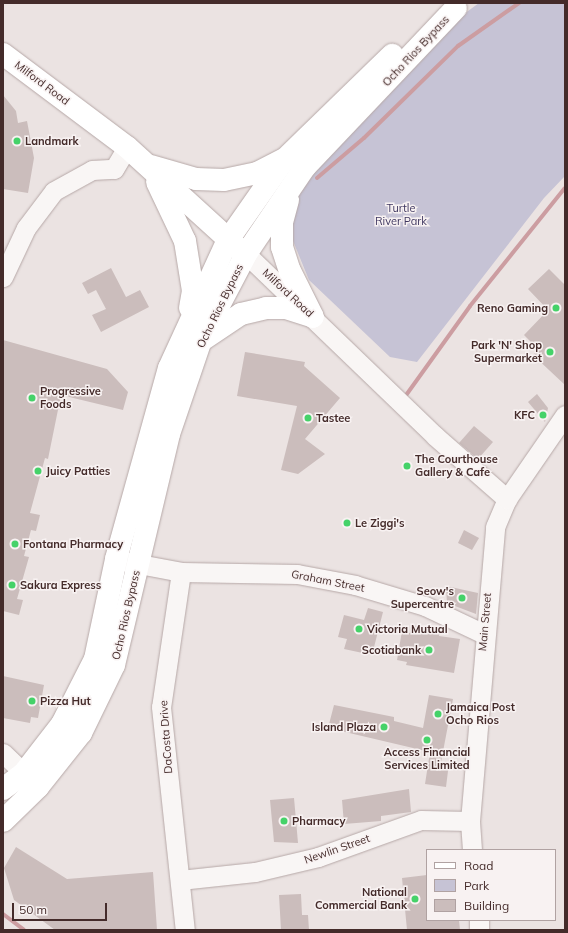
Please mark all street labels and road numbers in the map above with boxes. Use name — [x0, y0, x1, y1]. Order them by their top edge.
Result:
street label: Ocho Rios Bypass — [380, 13, 452, 89]
street label: Milford Road — [12, 58, 72, 108]
street label: Ocho Rios Bypass — [194, 262, 246, 350]
street label: Milford Road — [260, 266, 316, 320]
street label: Graham Street — [290, 567, 366, 595]
street label: Ocho Rios Bypass — [109, 569, 143, 661]
street label: Main Street — [476, 592, 494, 652]
street label: DaCosta Drive — [157, 700, 175, 774]
street label: Newlin Street — [302, 832, 372, 866]

